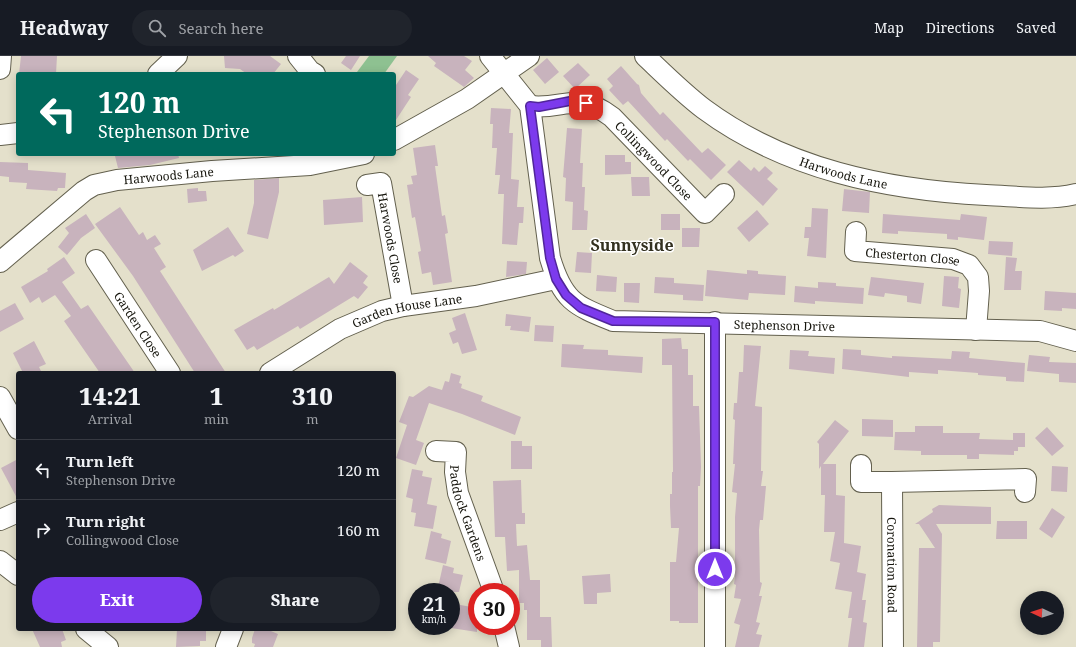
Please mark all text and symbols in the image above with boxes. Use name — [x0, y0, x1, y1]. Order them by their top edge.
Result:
search box — [132, 10, 412, 46]
text: Headway — [20, 15, 108, 41]
icon: search — [146, 17, 168, 39]
text: Search here — [178, 18, 264, 38]
text: Map — [874, 18, 904, 37]
text: Directions — [926, 18, 994, 37]
text: Saved — [1016, 18, 1056, 37]
text: 120 m — [98, 83, 180, 121]
pin — [569, 86, 603, 120]
icon: left — [32, 88, 84, 140]
icon: arrive — [575, 92, 597, 114]
street label: Collingwood Close — [611, 117, 696, 204]
text: Stephenson Drive — [98, 119, 250, 143]
street label: Harwoods Lane — [797, 152, 889, 192]
street label: Harwoods Lane — [123, 162, 214, 188]
street label: Harwoods Close — [374, 191, 407, 285]
district label: Sunnyside — [590, 234, 674, 256]
street label: Chesterton Close — [865, 243, 963, 269]
street label: Garden Close — [110, 288, 166, 361]
street label: Garden House Lane — [349, 289, 463, 331]
street label: Stephenson Drive — [734, 315, 835, 335]
text: 14:21 — [79, 379, 141, 412]
text: 1 — [210, 379, 223, 412]
text: 310 — [292, 379, 333, 412]
text: Arrival — [88, 410, 132, 428]
text: min — [204, 410, 229, 428]
text: m — [306, 410, 319, 428]
text: Turn left — [66, 451, 134, 471]
icon: left — [32, 459, 54, 481]
text: 120 m — [337, 460, 380, 480]
street label: Paddock Gardens — [446, 465, 490, 563]
text: Stephenson Drive — [66, 471, 176, 489]
text: Turn right — [66, 511, 145, 531]
street label: Coronation Road — [884, 517, 901, 614]
icon: right — [32, 519, 54, 541]
text: 160 m — [337, 520, 380, 540]
text: Collingwood Close — [66, 531, 179, 549]
position arrow — [694, 548, 736, 590]
button: Exit — [32, 577, 202, 623]
button: Share — [210, 577, 380, 623]
speed limit sign: 30 — [468, 583, 520, 635]
text: 21 — [423, 590, 445, 617]
north arrow — [1020, 591, 1064, 635]
map controls — [1020, 591, 1064, 635]
text: km/h — [422, 612, 446, 626]

